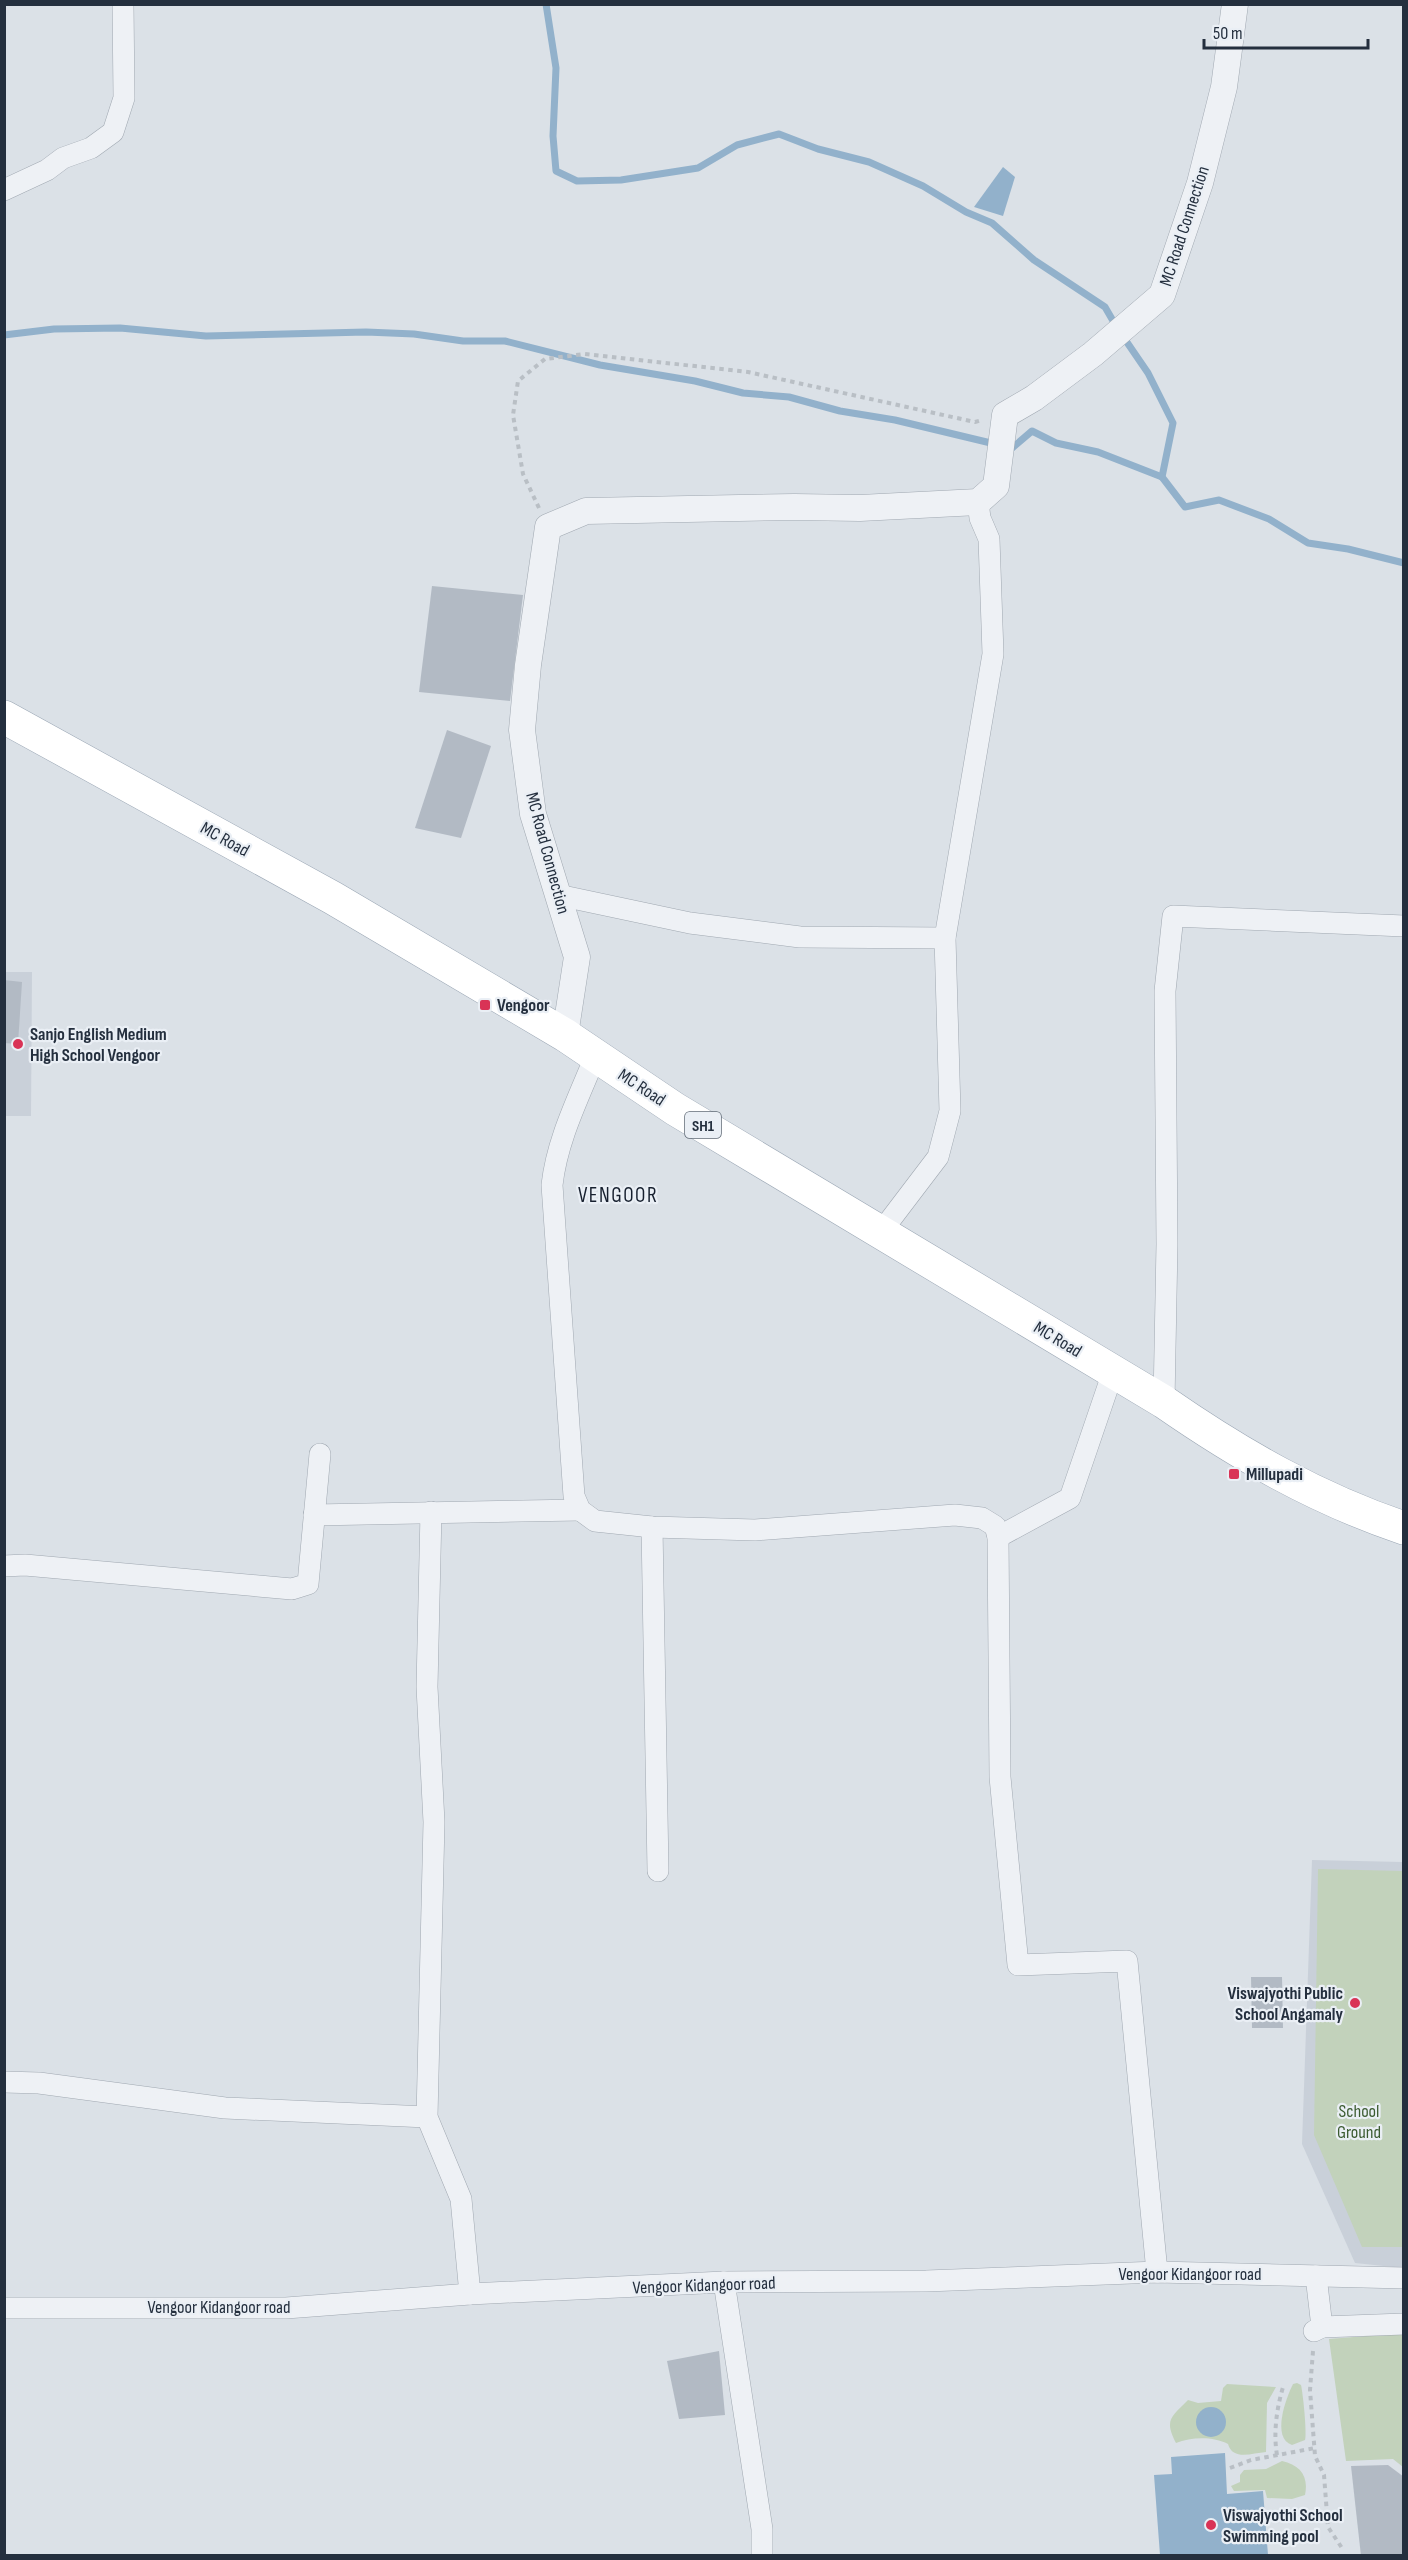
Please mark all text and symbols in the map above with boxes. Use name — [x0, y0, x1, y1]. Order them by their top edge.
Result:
scale bar — [1204, 12, 1368, 50]
text: 50 m — [1213, 23, 1243, 44]
street label: MC Road Connection — [1155, 164, 1214, 289]
street label: MC Road Connection — [521, 790, 574, 916]
street label: MC Road — [197, 818, 253, 861]
place label: Vengoor — [497, 995, 550, 1016]
marker: Vengoor — [478, 998, 492, 1012]
place label: Sanjo English Medium High School Vengoor — [30, 1024, 167, 1066]
marker: Sanjo English Medium High School Vengoor — [11, 1037, 25, 1051]
street label: MC Road — [614, 1064, 669, 1110]
road number: SH1 — [685, 1112, 721, 1138]
district label: VENGOOR — [578, 1183, 658, 1208]
street label: MC Road — [1030, 1317, 1086, 1362]
place label: Millupadi — [1246, 1464, 1303, 1485]
marker: Millupadi — [1227, 1467, 1241, 1481]
place label: Viswajyothi Public School Angamaly — [1227, 1983, 1344, 2025]
marker: Viswajyothi Public School Angamaly — [1348, 1996, 1362, 2010]
park label: School Ground — [1337, 2101, 1381, 2143]
street label: Vengoor Kidangoor road — [1118, 2264, 1262, 2285]
street label: Vengoor Kidangoor road — [632, 2273, 776, 2298]
street label: Vengoor Kidangoor road — [147, 2297, 291, 2318]
place label: Viswajyothi School Swimming pool — [1223, 2505, 1343, 2547]
marker: Viswajyothi School Swimming pool — [1204, 2518, 1218, 2532]

